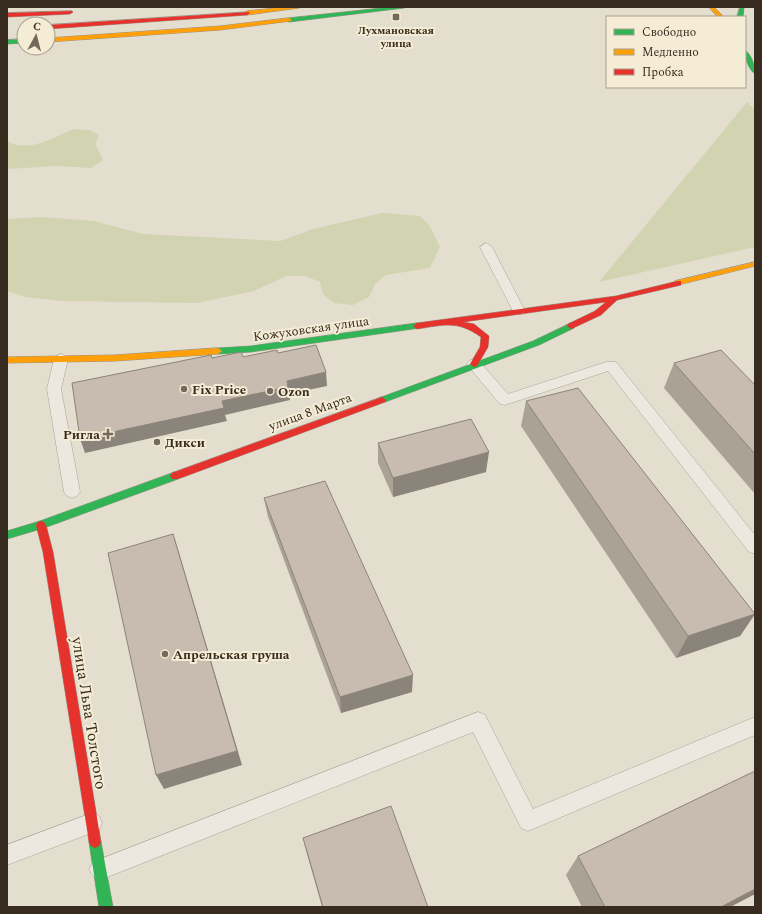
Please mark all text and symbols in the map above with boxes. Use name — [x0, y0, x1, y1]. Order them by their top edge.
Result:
marker: Лухмановская улица — [391, 12, 401, 22]
north arrow — [16, 16, 56, 56]
legend — [606, 16, 746, 88]
text: С — [32, 18, 42, 36]
place label: Лухмановская улица — [358, 22, 435, 52]
text: Свободно — [642, 23, 696, 42]
text: Медленно — [642, 43, 699, 62]
text: Пробка — [642, 63, 684, 82]
street label: Кожуховская улица — [252, 311, 371, 347]
place label: Fix Price — [192, 380, 246, 400]
place label: Ozon — [278, 382, 310, 402]
marker: Fix Price — [179, 384, 189, 394]
marker: Ozon — [265, 386, 275, 396]
street label: улица 8 Марта — [265, 387, 355, 437]
place label: Ригла — [63, 425, 100, 445]
marker: Ригла — [103, 429, 113, 439]
place label: Дикси — [165, 433, 205, 453]
marker: Дикси — [152, 437, 162, 447]
street label: улица Льва Толстого — [65, 634, 113, 791]
place label: Апрельская груша — [173, 645, 290, 665]
marker: Апрельская груша — [160, 649, 170, 659]

